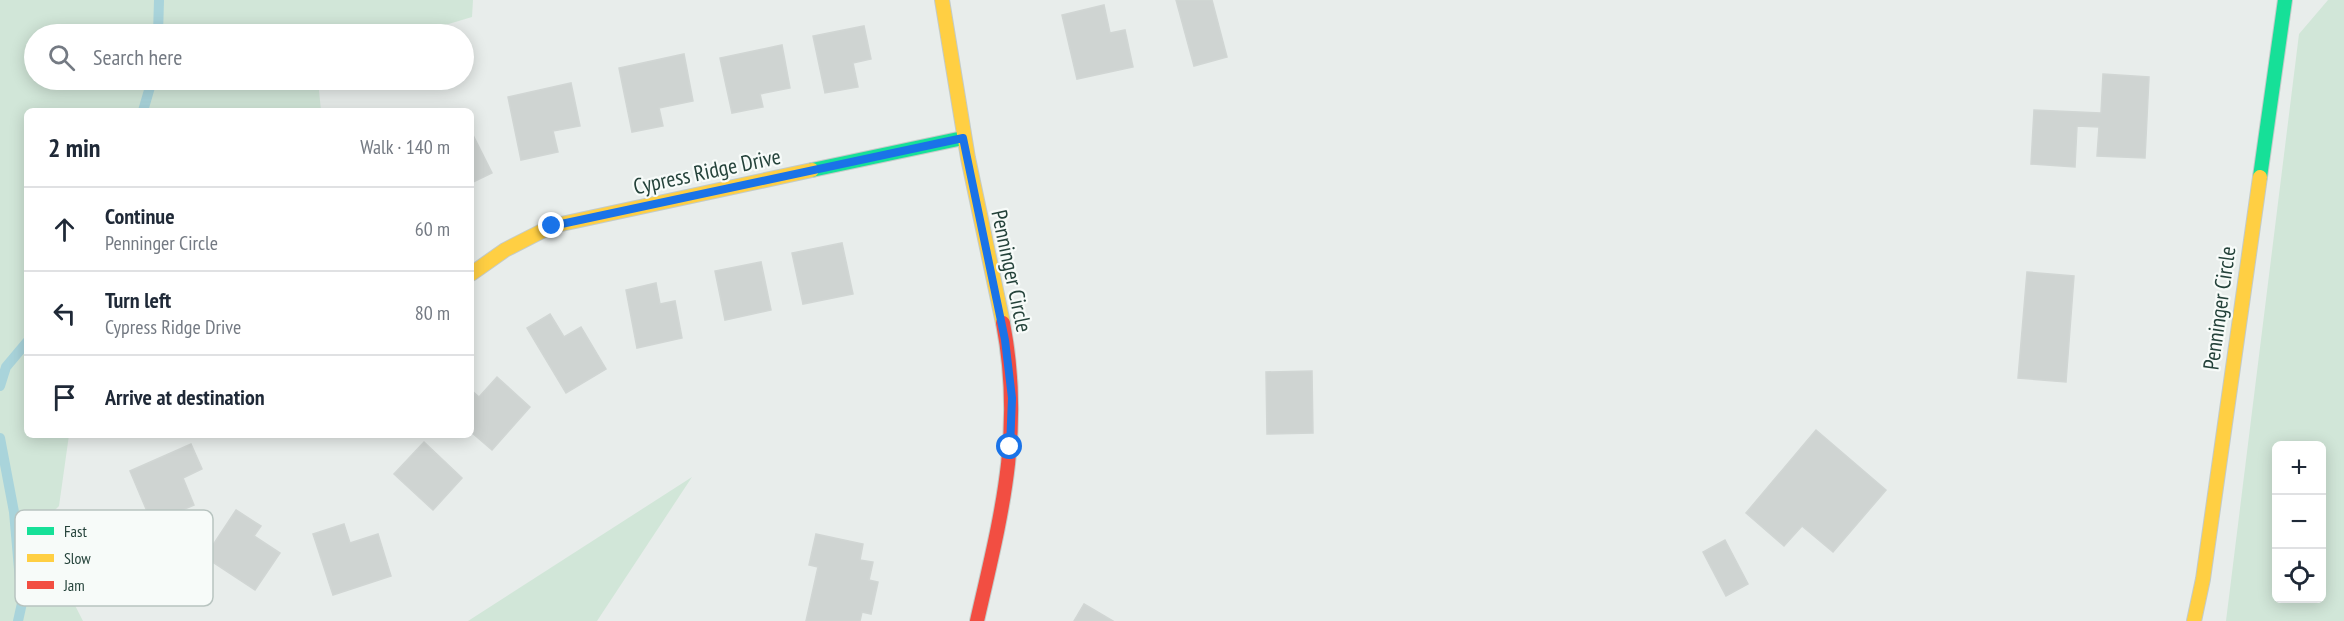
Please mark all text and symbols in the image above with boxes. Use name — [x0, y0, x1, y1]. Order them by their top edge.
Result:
search box — [24, 24, 474, 90]
icon: search — [45, 41, 78, 74]
text: Search here — [93, 43, 182, 71]
text: 2 min — [48, 131, 101, 164]
text: Walk · 140 m — [360, 134, 450, 160]
street label: Cypress Ridge Drive — [631, 142, 783, 200]
text: Continue — [105, 202, 175, 230]
street label: Penninger Circle — [985, 207, 1039, 335]
route end — [538, 212, 564, 238]
icon: ahead — [48, 213, 81, 246]
text: 60 m — [415, 216, 450, 242]
text: Penninger Circle — [105, 230, 218, 256]
street label: Penninger Circle — [2196, 244, 2242, 372]
text: Turn left — [105, 286, 171, 314]
icon: left — [48, 297, 81, 330]
text: 80 m — [415, 300, 450, 326]
text: Cypress Ridge Drive — [105, 314, 241, 340]
icon: arrive — [48, 381, 81, 414]
text: Arrive at destination — [105, 383, 265, 411]
route start — [996, 433, 1022, 459]
map controls — [2272, 441, 2326, 603]
button: + — [2272, 441, 2326, 495]
button: − — [2272, 495, 2326, 549]
legend — [15, 510, 213, 606]
text: Fast — [64, 521, 87, 541]
text: Slow — [64, 548, 91, 568]
button: locate — [2272, 549, 2326, 603]
text: Jam — [63, 575, 85, 595]

